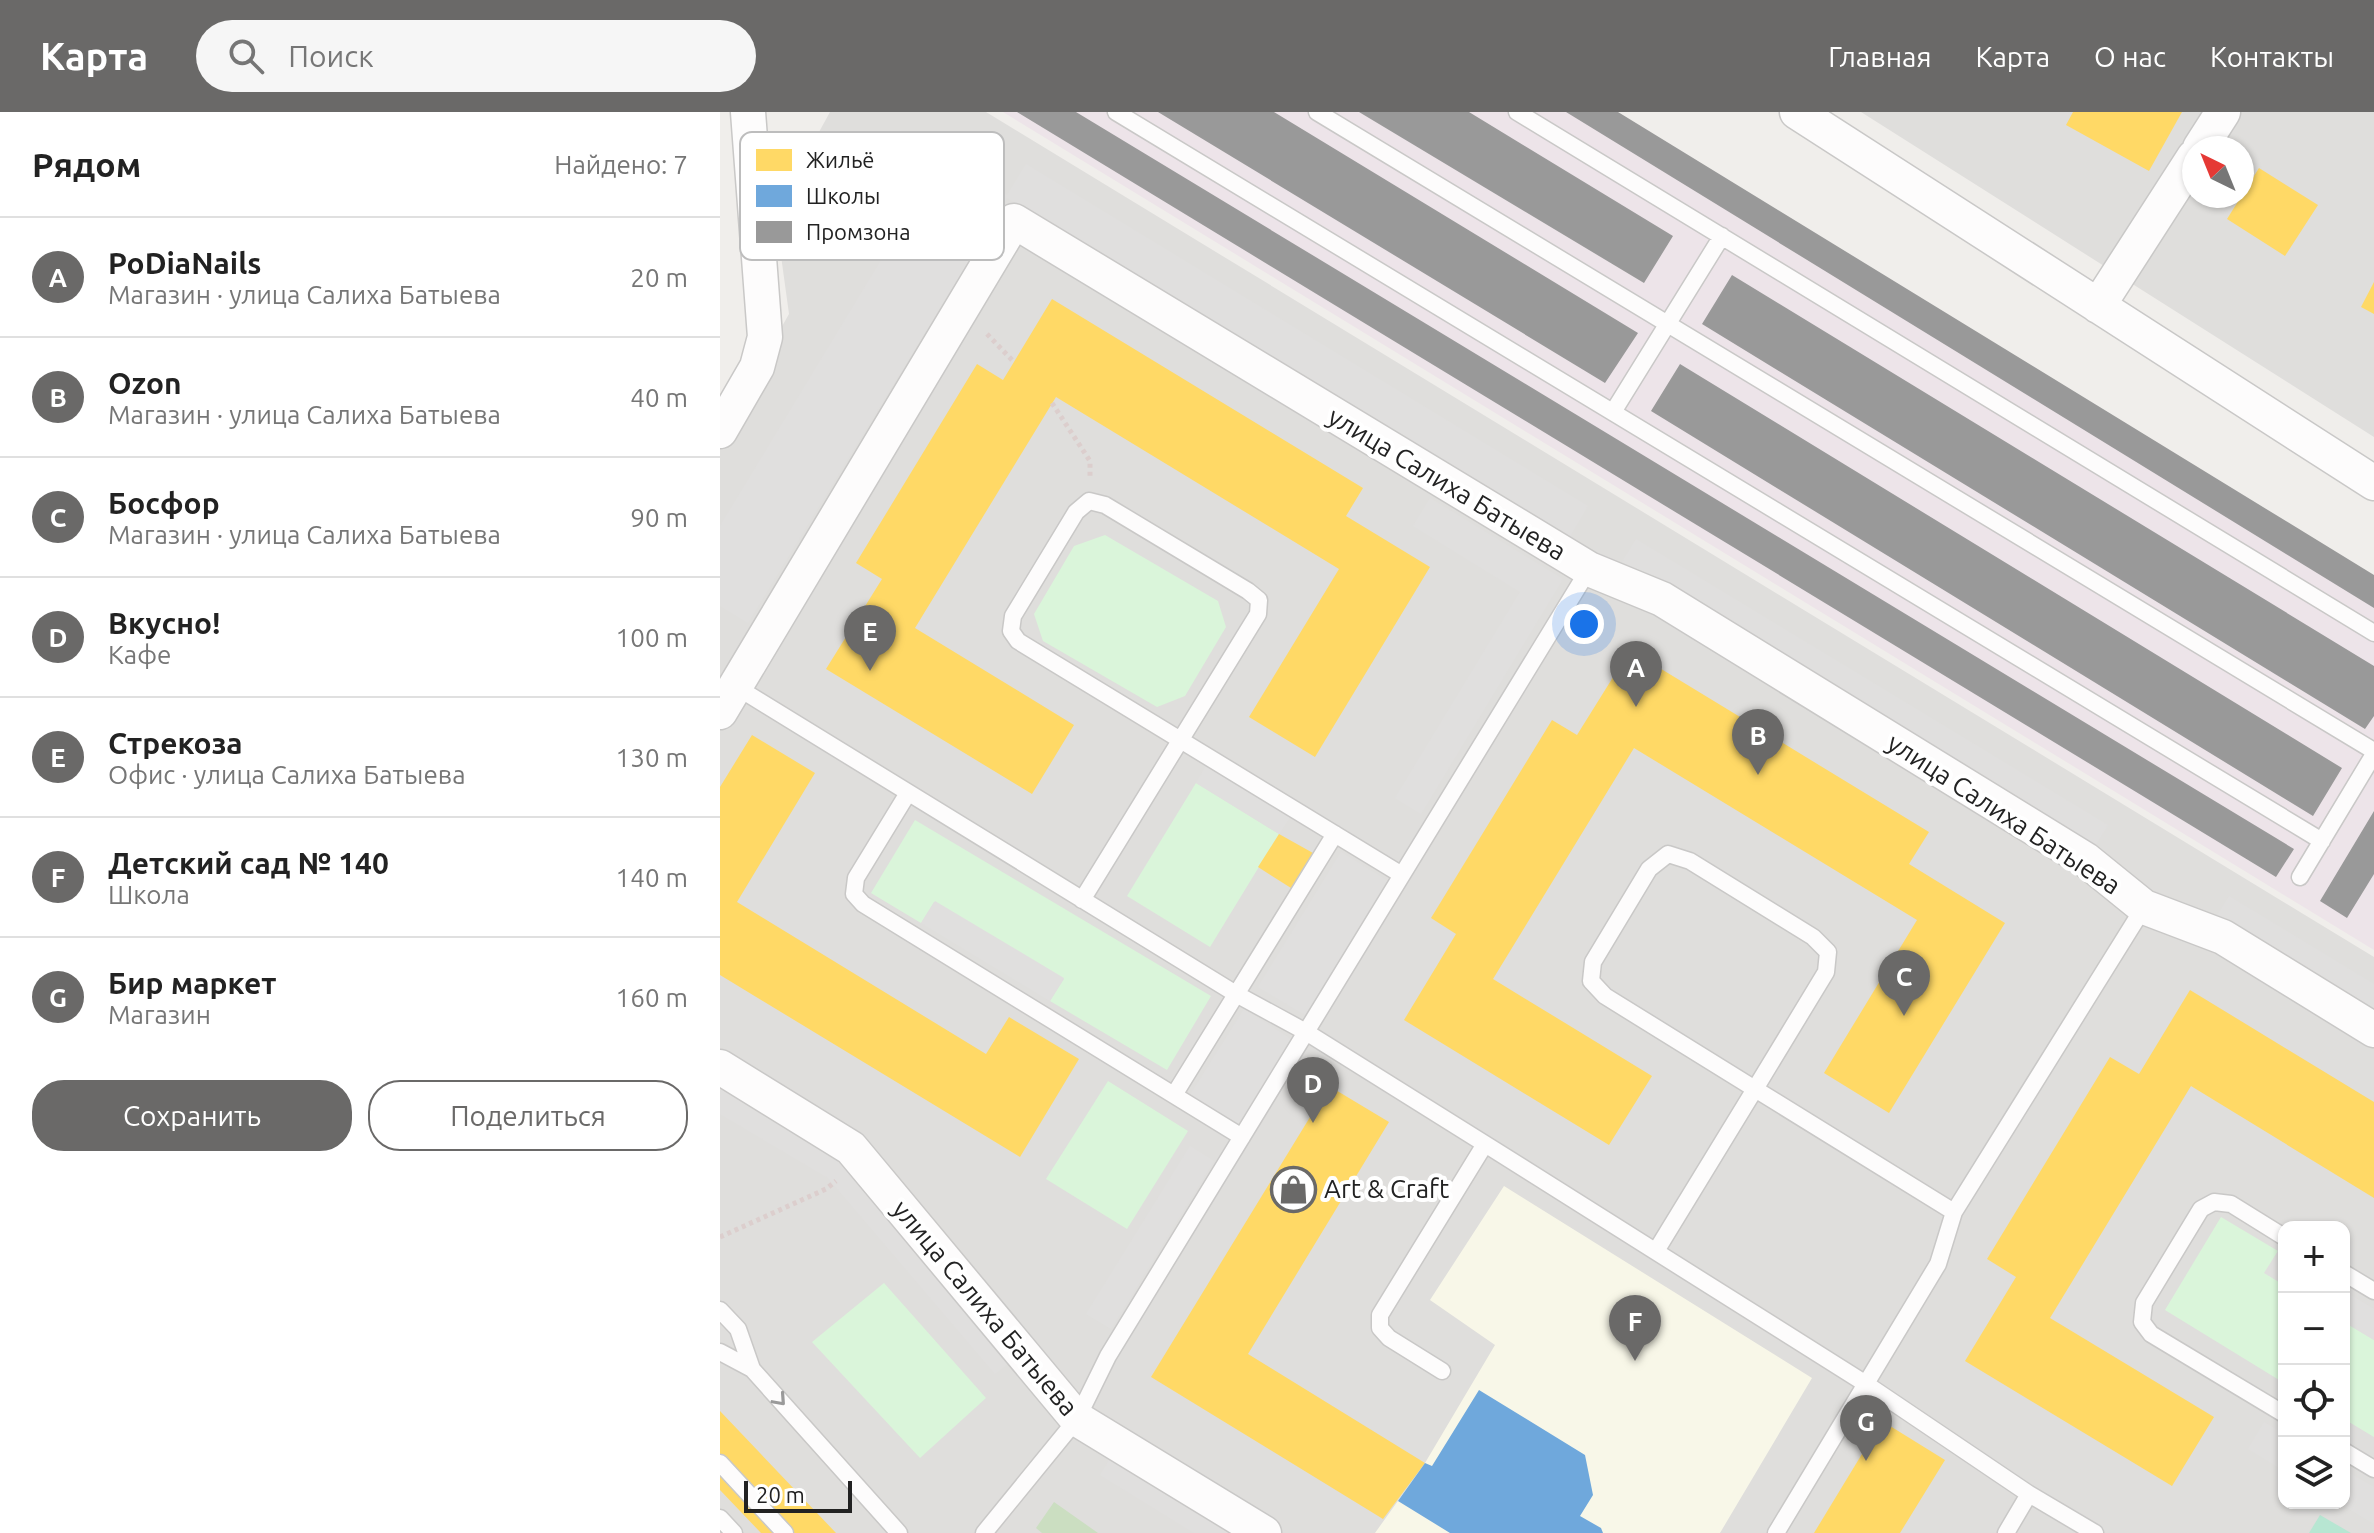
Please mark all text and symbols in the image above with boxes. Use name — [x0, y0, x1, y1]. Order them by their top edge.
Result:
search box — [196, 20, 756, 92]
icon: search — [224, 34, 268, 78]
text: Карта — [40, 35, 148, 77]
text: Поиск — [288, 39, 374, 73]
text: Главная — [1828, 41, 1931, 72]
text: Карта — [1975, 41, 2050, 72]
text: О нас — [2094, 41, 2166, 72]
text: Контакты — [2210, 41, 2334, 72]
legend — [740, 132, 1004, 260]
north arrow — [2182, 136, 2254, 208]
text: Рядом — [32, 145, 141, 183]
text: Жильё — [806, 147, 874, 172]
text: Найдено: 7 — [554, 150, 688, 179]
text: Школы — [806, 183, 880, 208]
text: Промзона — [806, 219, 910, 244]
text: PoDiaNails — [108, 246, 261, 280]
text: A — [49, 263, 67, 292]
text: 20 m — [630, 263, 688, 292]
text: Магазин · улица Салиха Батыева — [108, 280, 501, 309]
text: Ozon — [108, 366, 182, 400]
text: B — [49, 383, 67, 412]
text: 40 m — [630, 383, 688, 412]
text: Магазин · улица Салиха Батыева — [108, 400, 501, 429]
street label: улица Салиха Батыева — [1323, 401, 1571, 566]
text: Босфор — [108, 486, 220, 520]
text: C — [50, 503, 66, 532]
text: 90 m — [630, 503, 688, 532]
text: Магазин · улица Салиха Батыева — [108, 520, 501, 549]
your location — [1564, 604, 1604, 644]
pin: E — [844, 605, 896, 671]
text: Вкусно! — [108, 606, 220, 640]
text: D — [49, 623, 67, 652]
text: 100 m — [616, 623, 688, 652]
text: Кафе — [108, 640, 171, 669]
pin: A — [1610, 641, 1662, 707]
pin: B — [1732, 709, 1784, 775]
text: Стрекоза — [108, 726, 243, 760]
street label: улица Салиха Батыева — [1882, 727, 2126, 900]
text: E — [50, 743, 66, 772]
text: 130 m — [616, 743, 688, 772]
text: Офис · улица Салиха Батыева — [108, 760, 466, 789]
text: Детский сад № 140 — [108, 846, 389, 880]
text: F — [51, 863, 65, 892]
text: 140 m — [616, 863, 688, 892]
text: Школа — [108, 880, 190, 909]
pin: C — [1878, 950, 1930, 1016]
text: Бир маркет — [108, 966, 277, 1000]
text: G — [49, 983, 67, 1012]
text: 160 m — [616, 983, 688, 1012]
text: Магазин — [108, 1000, 211, 1029]
pin: D — [1287, 1057, 1339, 1123]
button: Сохранить — [32, 1080, 352, 1151]
button: Поделиться — [368, 1080, 688, 1151]
shop icon: Art & Craft — [1269, 1165, 1317, 1213]
place label: Art & Craft — [1324, 1174, 1449, 1203]
street label: улица Салиха Батыева — [887, 1194, 1084, 1421]
map controls — [2278, 1221, 2350, 1509]
button: + — [2278, 1221, 2350, 1293]
button: − — [2278, 1293, 2350, 1365]
pin: F — [1609, 1295, 1661, 1361]
button: locate — [2278, 1365, 2350, 1437]
one-way arrow — [770, 1391, 785, 1406]
pin: G — [1840, 1395, 1892, 1461]
button: layers — [2278, 1437, 2350, 1509]
scale bar — [744, 1477, 852, 1513]
text: 20 m — [756, 1482, 805, 1507]

